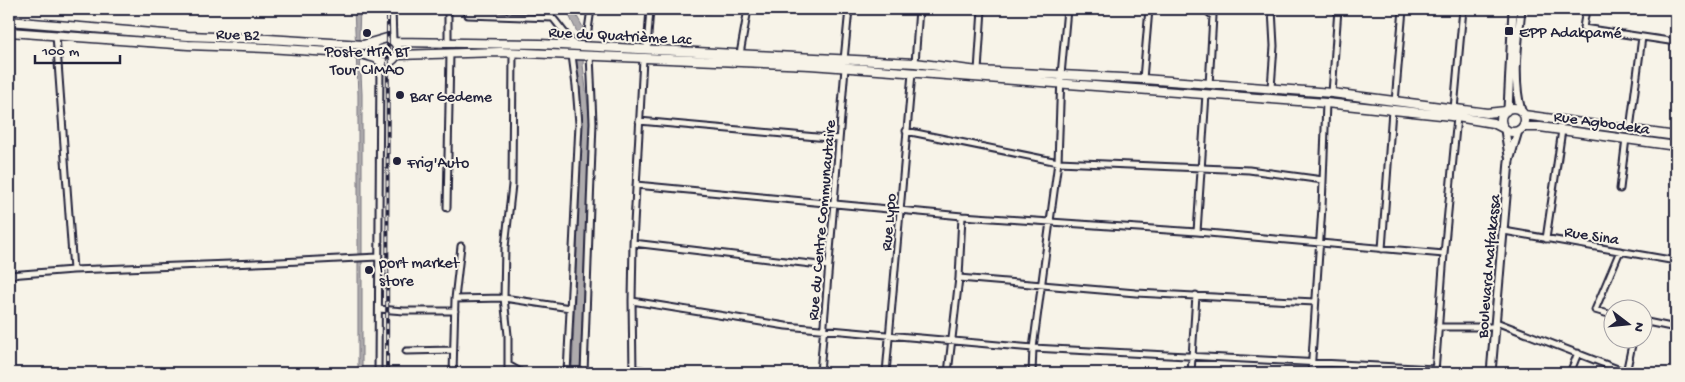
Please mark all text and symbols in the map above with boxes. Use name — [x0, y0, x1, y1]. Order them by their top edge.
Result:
street label: Rue du Quatrième Lac — [548, 24, 692, 51]
marker: EPP Adakpamé — [1503, 25, 1515, 37]
place label: EPP Adakpamé — [1519, 25, 1622, 44]
street label: Rue B2 — [216, 26, 260, 47]
marker: Poste HTA BT Tour CIMAO — [361, 27, 373, 39]
scale bar — [35, 32, 120, 64]
text: 100 m — [41, 43, 80, 61]
place label: Poste HTA BT Tour CIMAO — [324, 44, 410, 81]
marker: Bar Gedeme — [394, 89, 406, 101]
place label: Bar Gedeme — [409, 89, 493, 108]
street label: Rue Agbodeka — [1552, 108, 1652, 141]
street label: Rue du Centre Communautaire — [805, 118, 842, 321]
marker: Frig'Auto — [391, 155, 403, 167]
place label: Frig'Auto — [406, 155, 469, 174]
street label: Boulevard Malfakassa — [1475, 192, 1506, 340]
street label: Rue Lypo — [879, 193, 902, 252]
street label: Rue Sina — [1563, 224, 1621, 251]
place label: port market store — [378, 255, 460, 292]
marker: port market store — [363, 264, 375, 276]
north arrow — [1602, 300, 1652, 350]
text: N — [1629, 320, 1648, 334]

